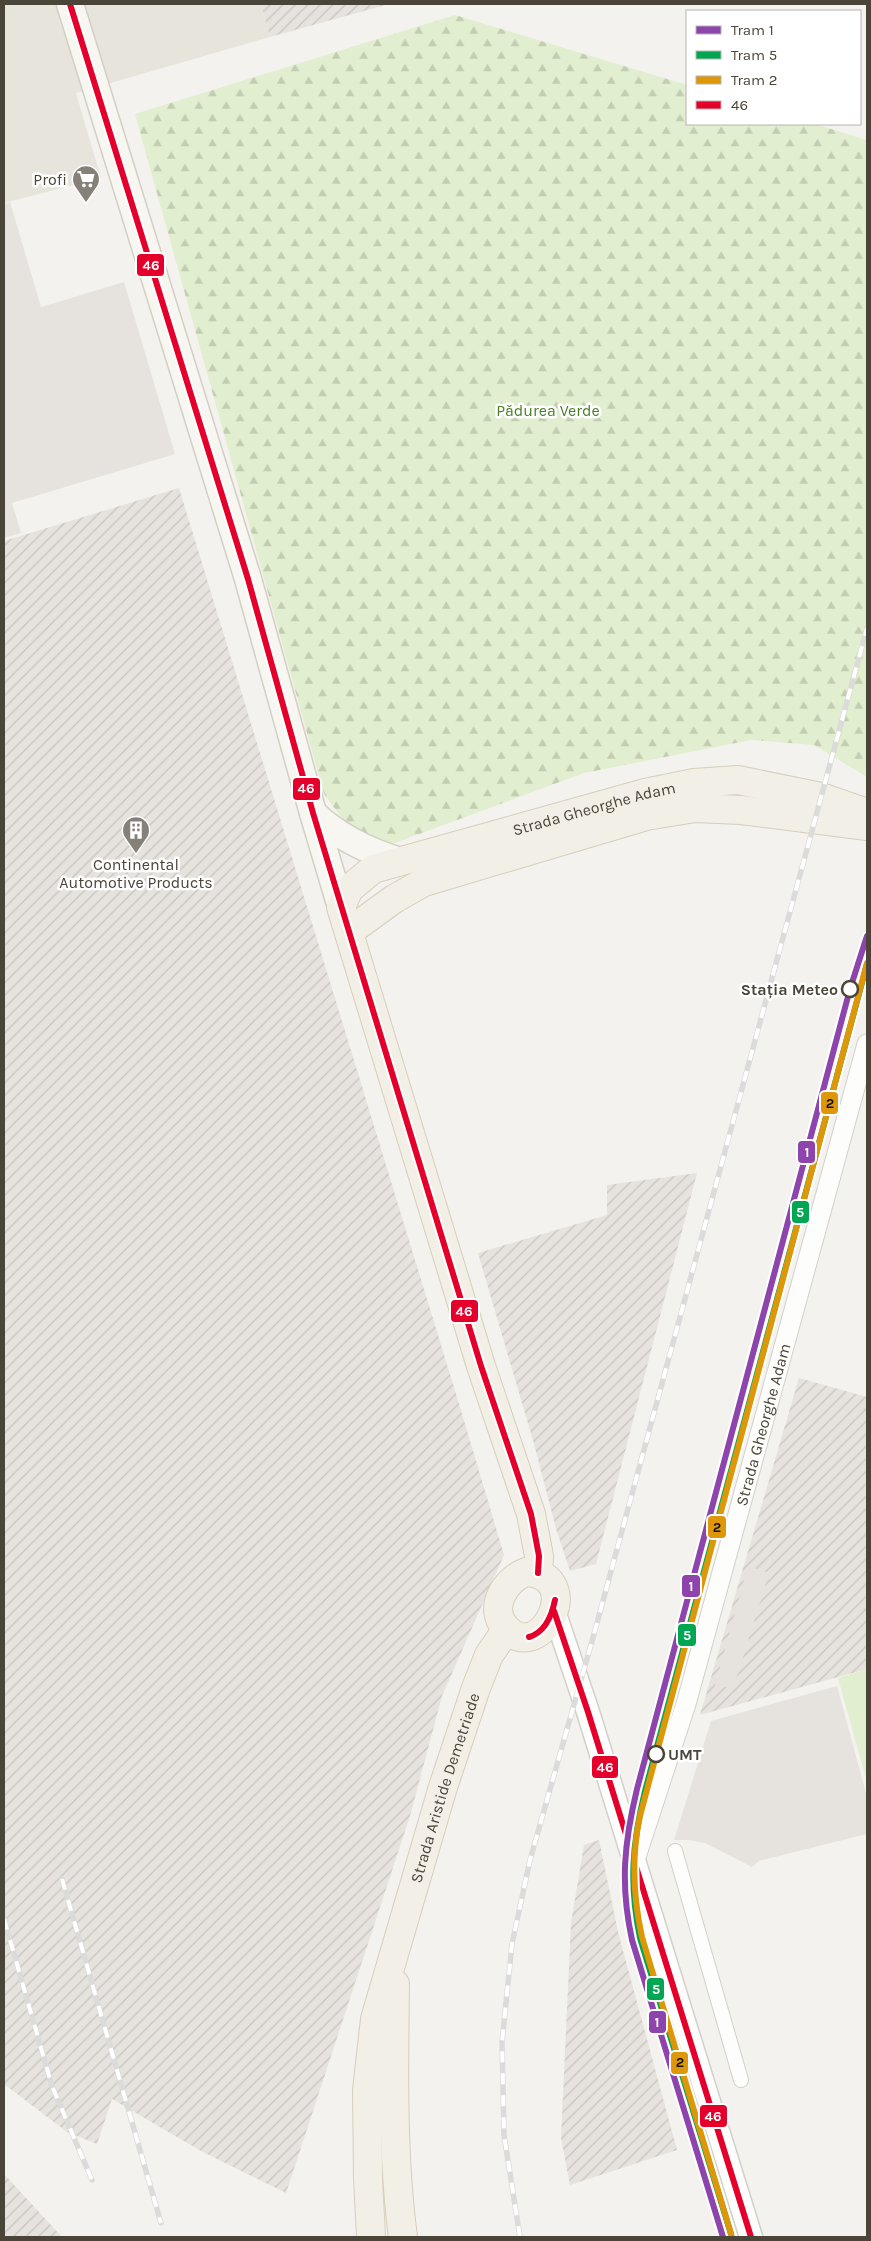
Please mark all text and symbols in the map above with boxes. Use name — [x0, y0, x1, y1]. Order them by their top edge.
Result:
legend — [686, 10, 861, 125]
text: Tram 1 — [731, 21, 774, 39]
text: Tram 5 — [731, 46, 777, 64]
text: Tram 2 — [731, 71, 777, 89]
text: 46 — [731, 96, 748, 114]
supermarket icon: Profi — [71, 164, 101, 203]
place label: Profi — [33, 170, 67, 189]
line badge: 46 — [136, 253, 165, 277]
text: 46 — [143, 257, 159, 274]
park label: Pădurea Verde — [496, 401, 600, 420]
line badge: 46 — [292, 777, 321, 801]
street label: Strada Gheorghe Adam — [510, 778, 677, 839]
text: 46 — [298, 780, 314, 797]
building icon: Continental Automotive Products — [121, 815, 151, 854]
place label: Continental Automotive Products — [59, 855, 213, 892]
place label: Stația Meteo — [741, 980, 838, 999]
marker: Stația Meteo — [841, 980, 859, 998]
line badge: 2 — [820, 1091, 839, 1115]
text: 2 — [826, 1095, 834, 1112]
line badge: 1 — [797, 1140, 816, 1164]
text: 1 — [805, 1144, 810, 1161]
line badge: 5 — [791, 1200, 810, 1224]
text: 5 — [796, 1204, 804, 1221]
line badge: 46 — [450, 1299, 479, 1323]
text: 46 — [456, 1303, 472, 1320]
street label: Strada Gheorghe Adam — [731, 1341, 794, 1508]
line badge: 2 — [707, 1515, 727, 1539]
text: 2 — [713, 1519, 721, 1536]
line badge: 1 — [681, 1574, 701, 1598]
text: 1 — [689, 1578, 694, 1595]
line badge: 5 — [677, 1623, 697, 1647]
text: 5 — [683, 1627, 691, 1644]
street label: Strada Aristide Demetriade — [406, 1690, 483, 1885]
marker: UMT — [647, 1745, 665, 1763]
place label: UMT — [668, 1745, 702, 1764]
line badge: 46 — [591, 1755, 619, 1779]
text: 46 — [597, 1759, 613, 1776]
line badge: 5 — [646, 1977, 665, 2001]
text: 5 — [652, 1981, 660, 1998]
line badge: 1 — [648, 2010, 667, 2034]
text: 1 — [655, 2014, 660, 2031]
line badge: 2 — [670, 2051, 689, 2075]
text: 2 — [676, 2054, 684, 2071]
line badge: 46 — [699, 2104, 728, 2128]
text: 46 — [705, 2108, 721, 2125]

